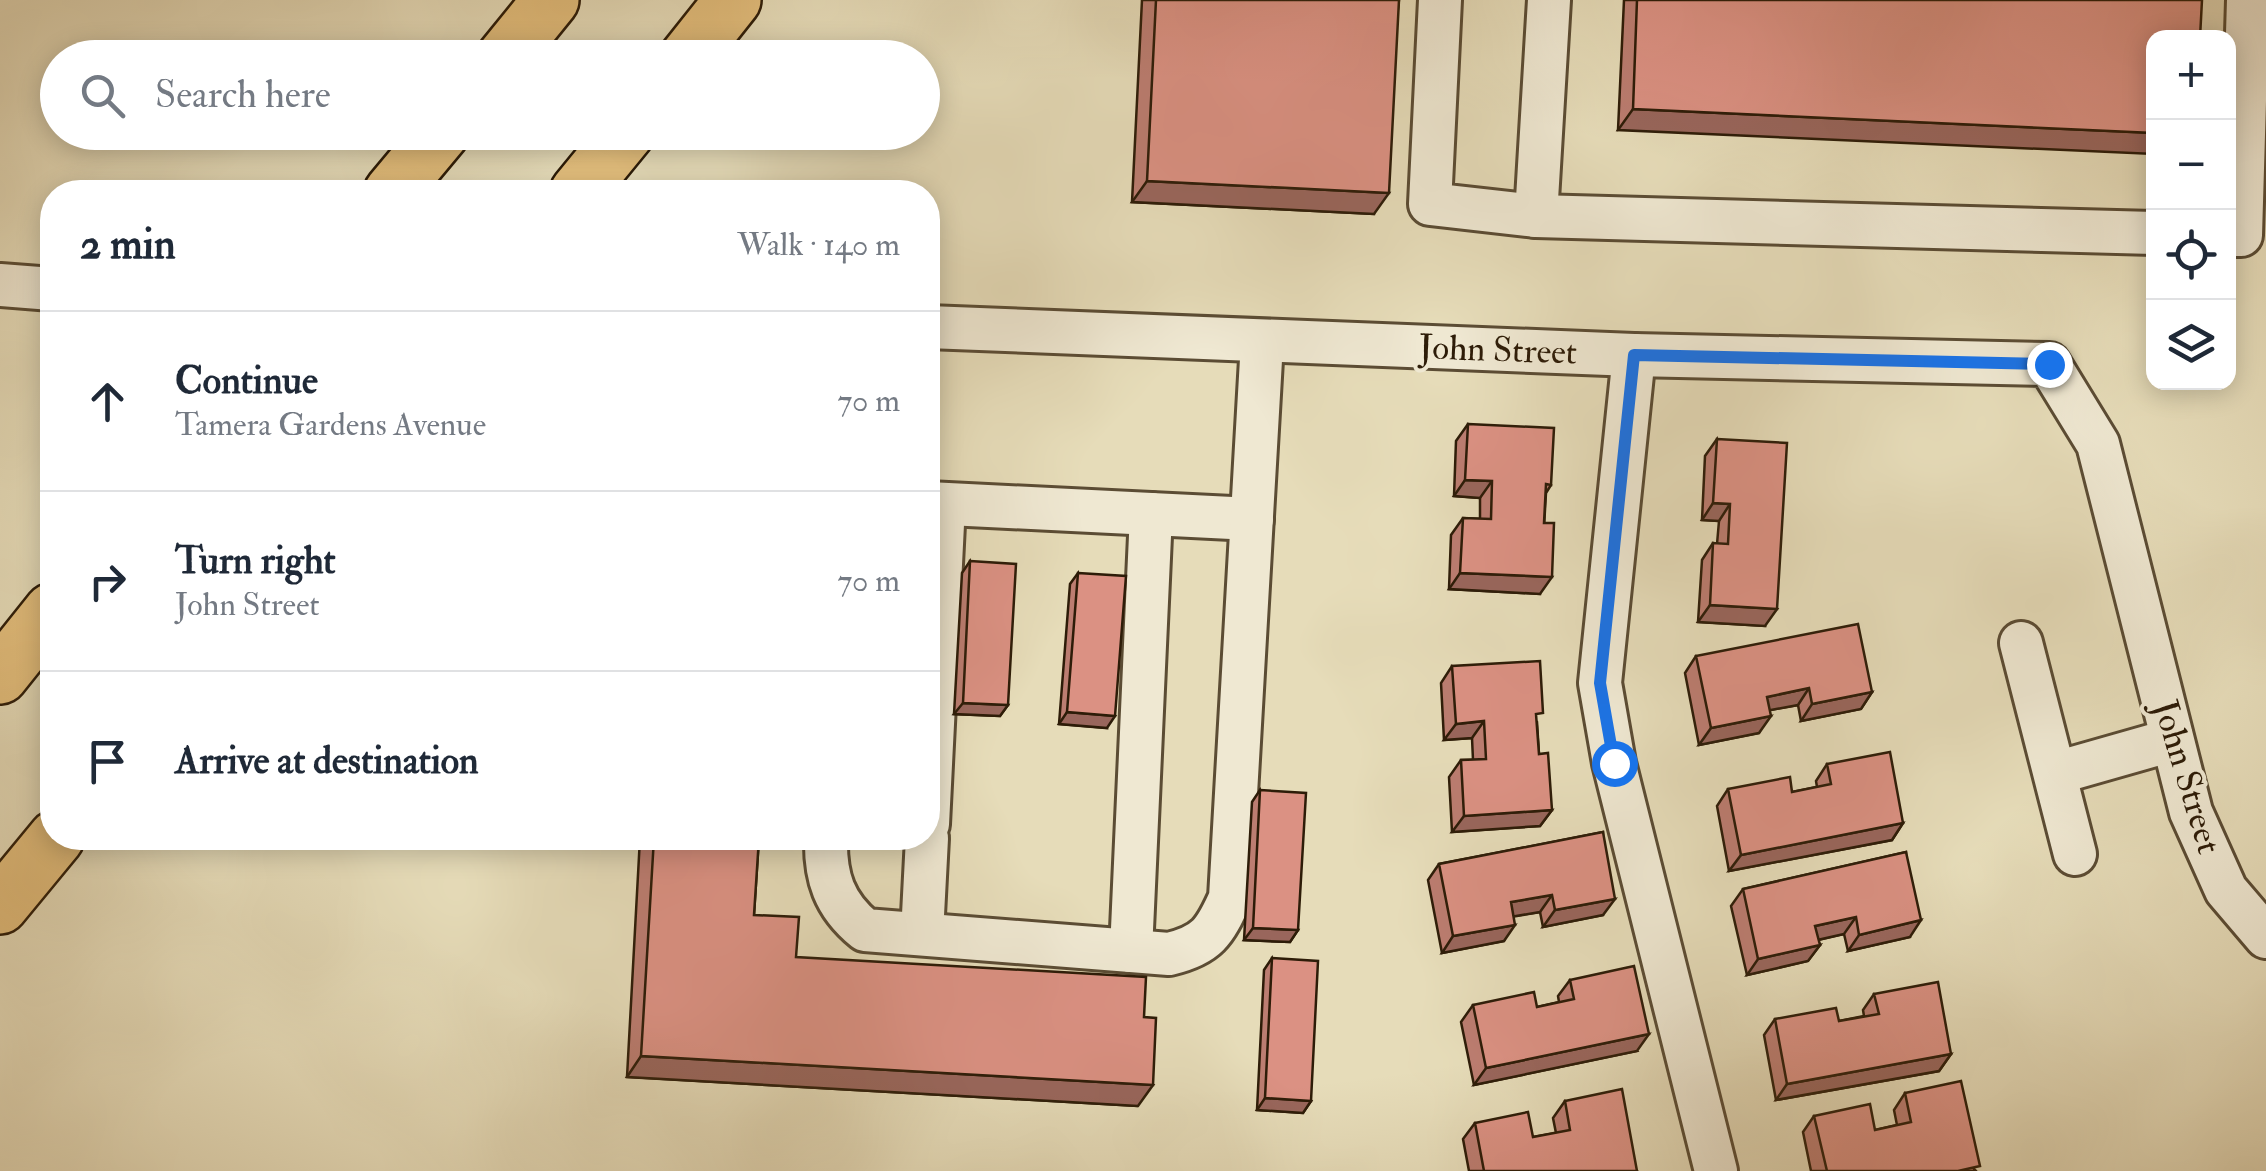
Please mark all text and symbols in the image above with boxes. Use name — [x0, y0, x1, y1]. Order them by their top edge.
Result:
map controls — [2146, 30, 2236, 390]
button: + — [2146, 30, 2236, 120]
search box — [40, 40, 940, 150]
icon: search — [75, 68, 130, 123]
text: Search here — [155, 71, 331, 119]
button: − — [2146, 120, 2236, 210]
button: locate — [2146, 210, 2236, 300]
text: 2 min — [80, 219, 176, 271]
text: Walk · 140 m — [737, 225, 900, 265]
button: layers — [2146, 300, 2236, 390]
street label: John Street — [1417, 325, 1578, 375]
route end — [2027, 342, 2073, 388]
text: Continue — [175, 357, 318, 405]
icon: ahead — [80, 374, 135, 429]
text: 70 m — [837, 381, 900, 421]
text: Tamera Gardens Avenue — [175, 405, 486, 445]
text: Turn right — [175, 537, 336, 585]
icon: right — [80, 554, 135, 609]
text: 70 m — [837, 561, 900, 601]
text: John Street — [175, 585, 320, 625]
street label: John Street — [2143, 694, 2231, 859]
icon: arrive — [80, 734, 135, 789]
text: Arrive at destination — [175, 737, 479, 785]
route start — [1592, 741, 1638, 787]

